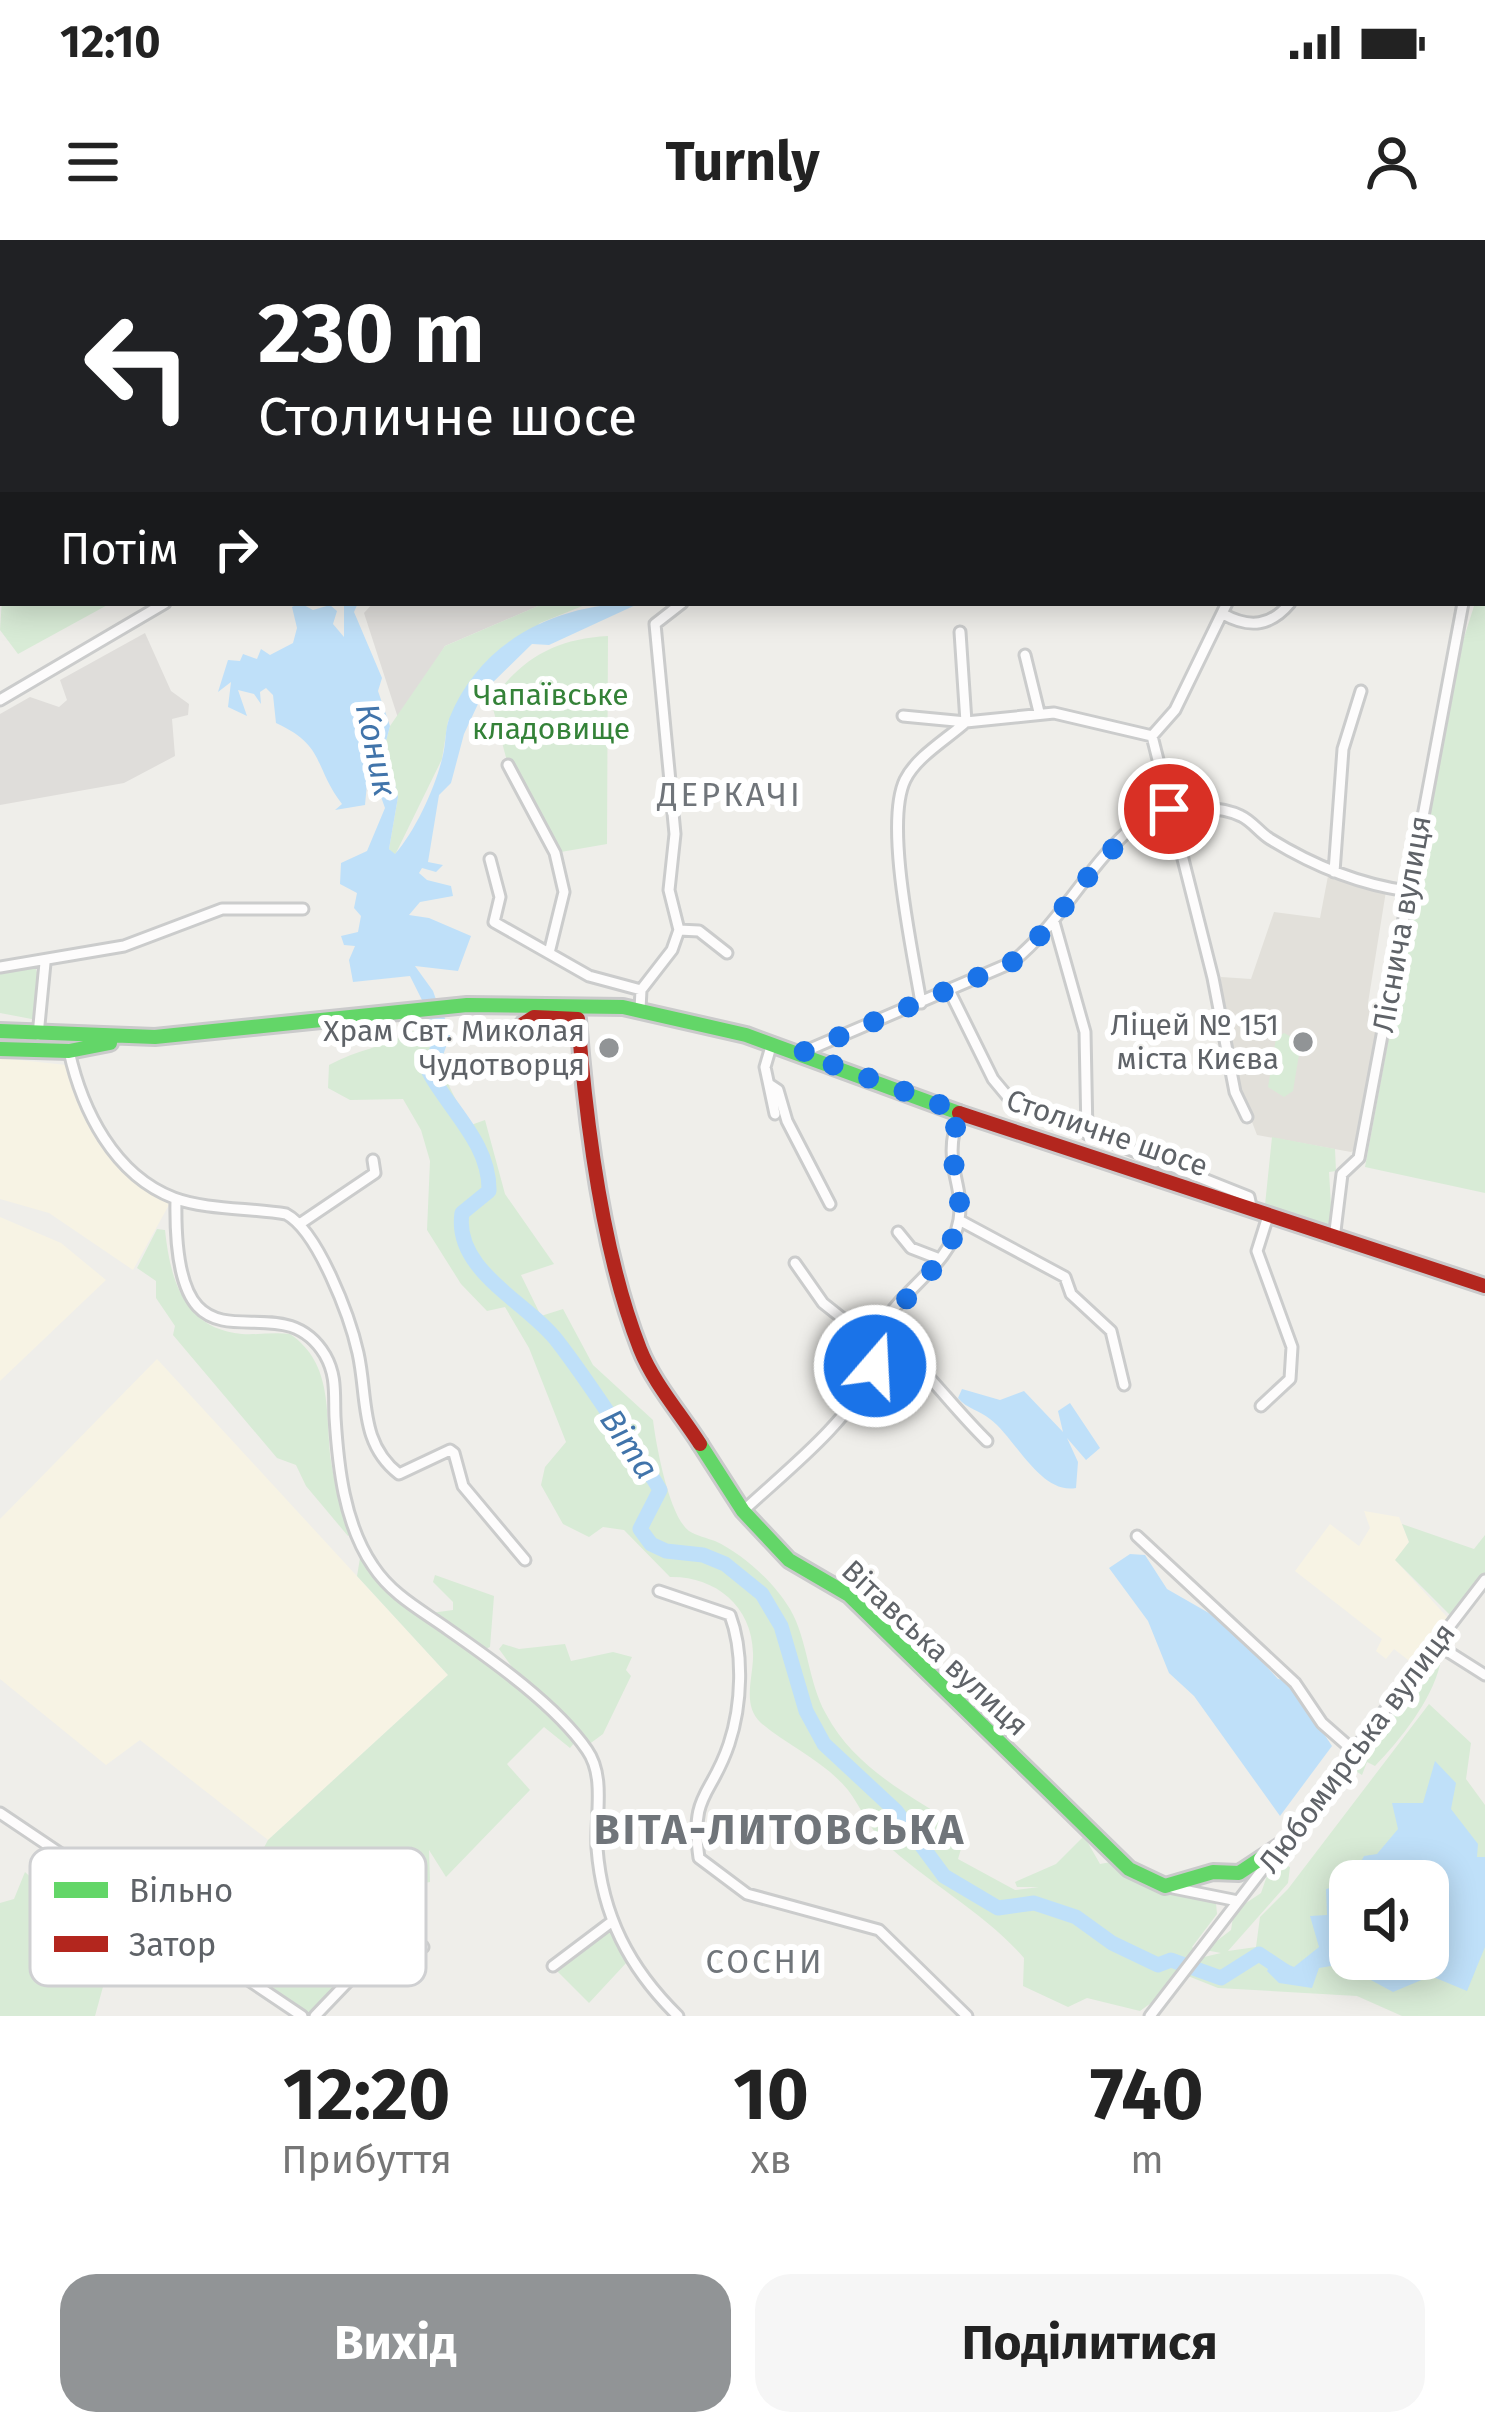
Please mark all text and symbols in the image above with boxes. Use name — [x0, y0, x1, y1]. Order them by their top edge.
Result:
text: 12:10 — [60, 15, 161, 69]
icon: menu — [60, 129, 126, 195]
icon: person — [1359, 129, 1425, 195]
text: Turnly — [665, 130, 820, 194]
text: 230 m — [258, 283, 485, 384]
icon: left — [60, 288, 216, 444]
text: Столичне шосе — [258, 385, 637, 449]
icon: right — [203, 516, 269, 582]
text: Потім — [60, 522, 179, 576]
park label: Чапаївське кладовище — [472, 677, 630, 747]
water label: Коник — [347, 700, 405, 800]
pin — [1118, 758, 1220, 860]
district label: ДЕРКАЧІ — [656, 775, 803, 815]
icon: arrive — [1136, 776, 1202, 842]
street label: Ліснича вулиця — [1365, 813, 1439, 1035]
place label: Ліцей № 151 міста Києва — [1110, 1007, 1279, 1077]
place label: Храм Свт. Миколая Чудотворця — [323, 1013, 585, 1083]
marker: Ліцей № 151 міста Києва — [1290, 1029, 1316, 1055]
marker: Храм Свт. Миколая Чудотворця — [596, 1035, 622, 1061]
street label: Столичне шосе — [1002, 1082, 1212, 1184]
position arrow — [812, 1303, 938, 1429]
water label: Віта — [591, 1401, 667, 1487]
street label: Вітавська вулиця — [834, 1552, 1036, 1744]
street label: Любомирська вулиця — [1251, 1616, 1463, 1880]
district label: ВІТА-ЛИТОВСЬКА — [594, 1805, 966, 1855]
legend — [30, 1848, 426, 1986]
map controls — [1329, 1860, 1449, 1980]
button: sound — [1329, 1860, 1449, 1980]
text: Вільно — [129, 1871, 233, 1911]
text: Затор — [129, 1925, 216, 1965]
district label: СОСНИ — [705, 1942, 825, 1982]
text: 12:20 — [283, 2052, 450, 2138]
text: 10 — [733, 2052, 809, 2138]
text: 740 — [1090, 2052, 1204, 2138]
text: Прибуття — [281, 2137, 452, 2183]
text: хв — [751, 2137, 792, 2183]
text: m — [1130, 2137, 1164, 2183]
button: Вихід — [60, 2274, 731, 2412]
button: Поділитися — [755, 2274, 1425, 2412]

